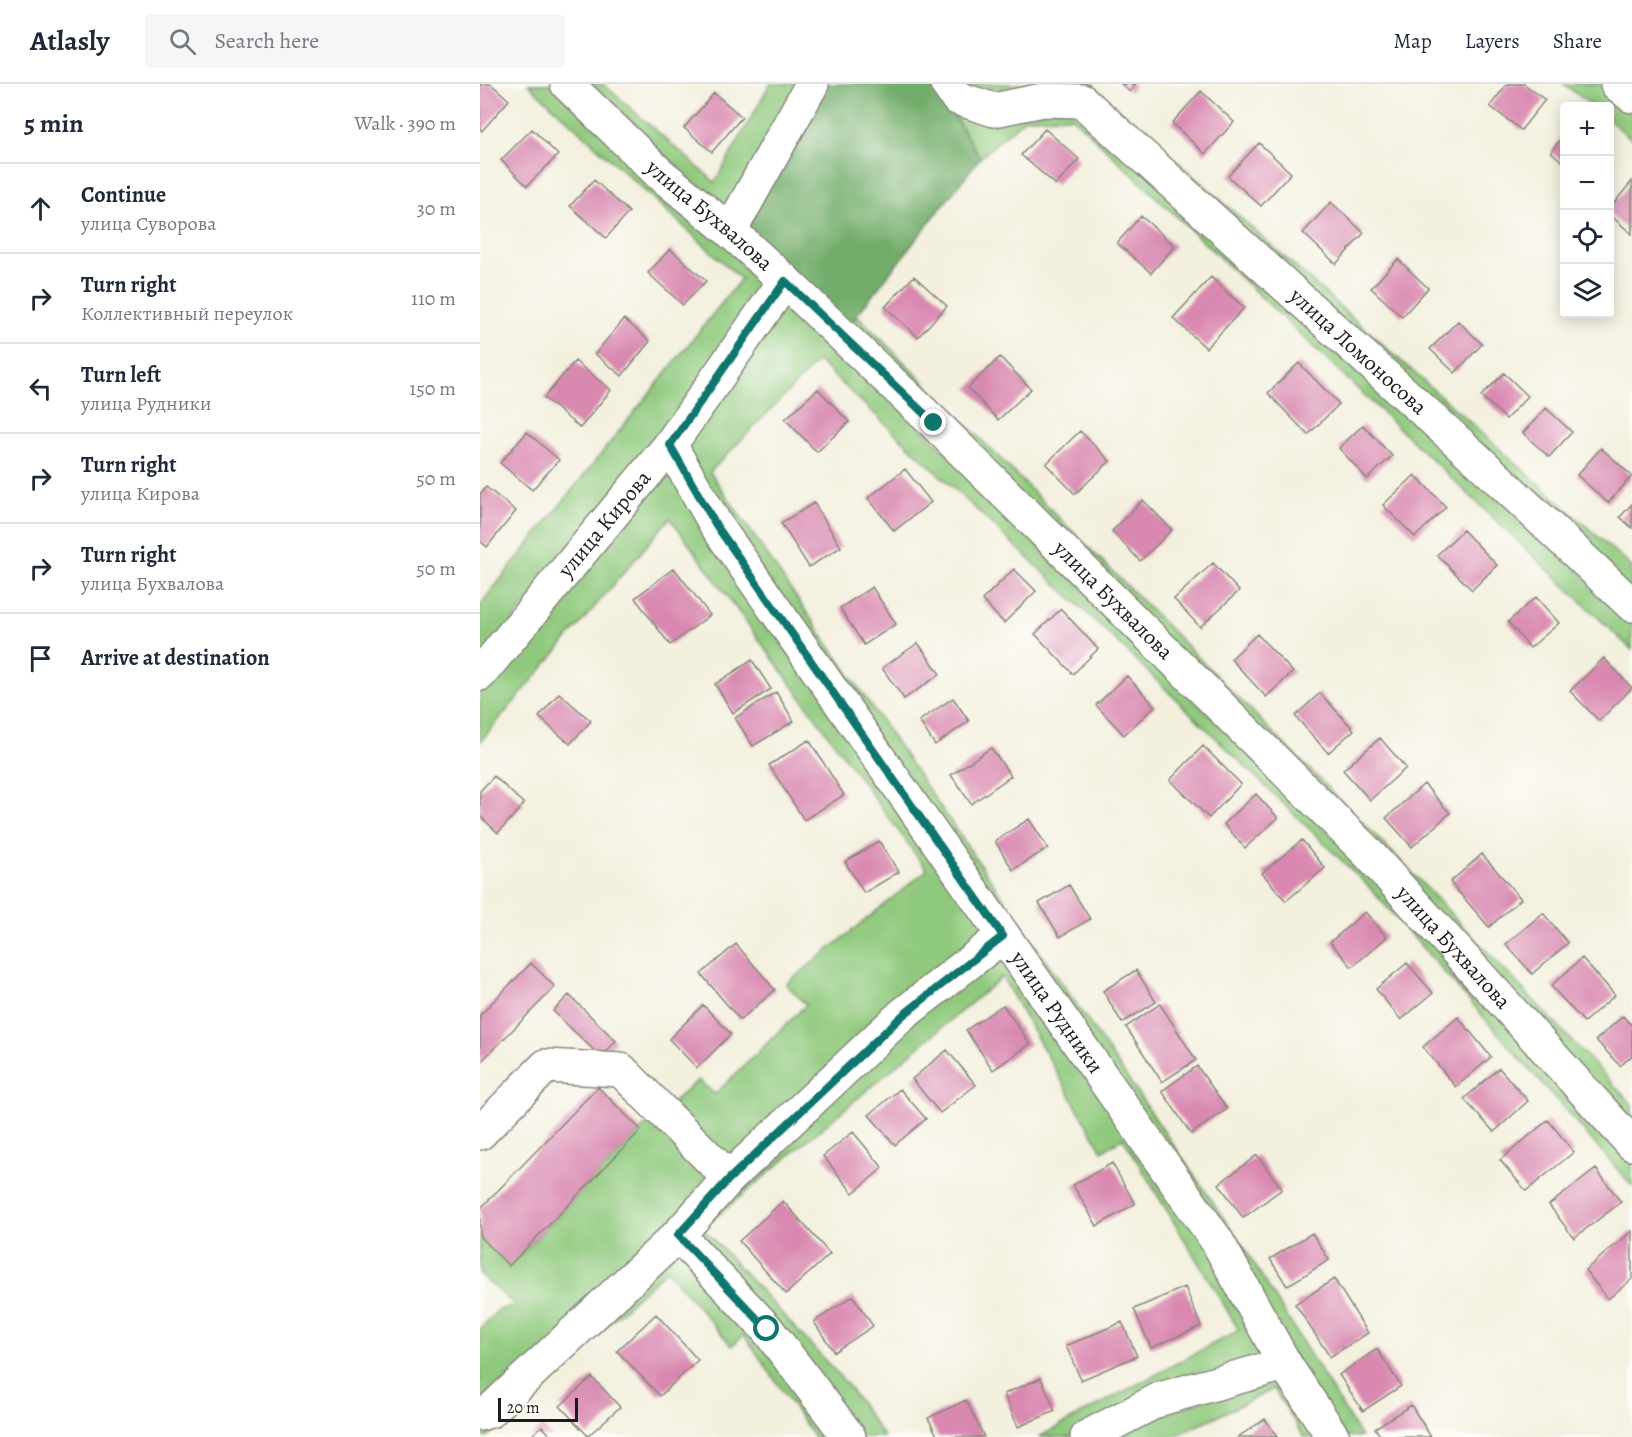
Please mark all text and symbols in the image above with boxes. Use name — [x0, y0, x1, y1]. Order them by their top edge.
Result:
search box — [145, 14, 565, 68]
text: Atlasly — [30, 22, 109, 60]
icon: search — [166, 25, 199, 58]
text: Search here — [214, 26, 319, 56]
text: Map — [1393, 27, 1432, 55]
text: Layers — [1465, 27, 1520, 55]
text: Share — [1553, 27, 1602, 55]
map controls — [1560, 102, 1614, 318]
button: + — [1560, 102, 1614, 156]
text: 5 min — [24, 106, 84, 141]
text: Walk · 390 m — [354, 110, 456, 137]
street label: улица Бухвалова — [639, 153, 780, 278]
button: − — [1560, 156, 1614, 210]
text: Continue — [81, 180, 166, 210]
icon: ahead — [24, 192, 57, 225]
text: 30 m — [416, 195, 456, 222]
text: улица Суворова — [81, 210, 216, 237]
button: locate — [1560, 210, 1614, 264]
button: layers — [1560, 264, 1614, 318]
text: Turn right — [81, 270, 177, 300]
street label: улица Ломоносова — [1282, 280, 1434, 422]
icon: right — [24, 282, 57, 315]
text: 110 m — [411, 285, 456, 312]
text: Коллективный переулок — [81, 300, 293, 327]
text: Turn left — [81, 360, 161, 390]
icon: left — [24, 372, 57, 405]
text: 150 m — [409, 375, 456, 402]
text: улица Рудники — [81, 390, 212, 417]
route end — [920, 409, 946, 435]
text: Turn right — [81, 450, 177, 480]
icon: right — [24, 462, 57, 495]
street label: улица Кирова — [551, 463, 658, 585]
text: 50 m — [416, 465, 456, 492]
text: улица Кирова — [81, 480, 200, 507]
street label: улица Бухвалова — [1046, 533, 1181, 667]
text: Turn right — [81, 540, 177, 570]
icon: right — [24, 552, 57, 585]
text: 50 m — [416, 555, 456, 582]
text: улица Бухвалова — [81, 570, 224, 597]
icon: arrive — [24, 642, 57, 675]
text: Arrive at destination — [81, 643, 270, 673]
street label: улица Бухвалова — [1389, 878, 1518, 1016]
street label: улица Рудники — [1003, 944, 1110, 1080]
route start — [753, 1315, 779, 1341]
scale bar — [498, 1395, 578, 1422]
text: 20 m — [507, 1397, 540, 1419]

